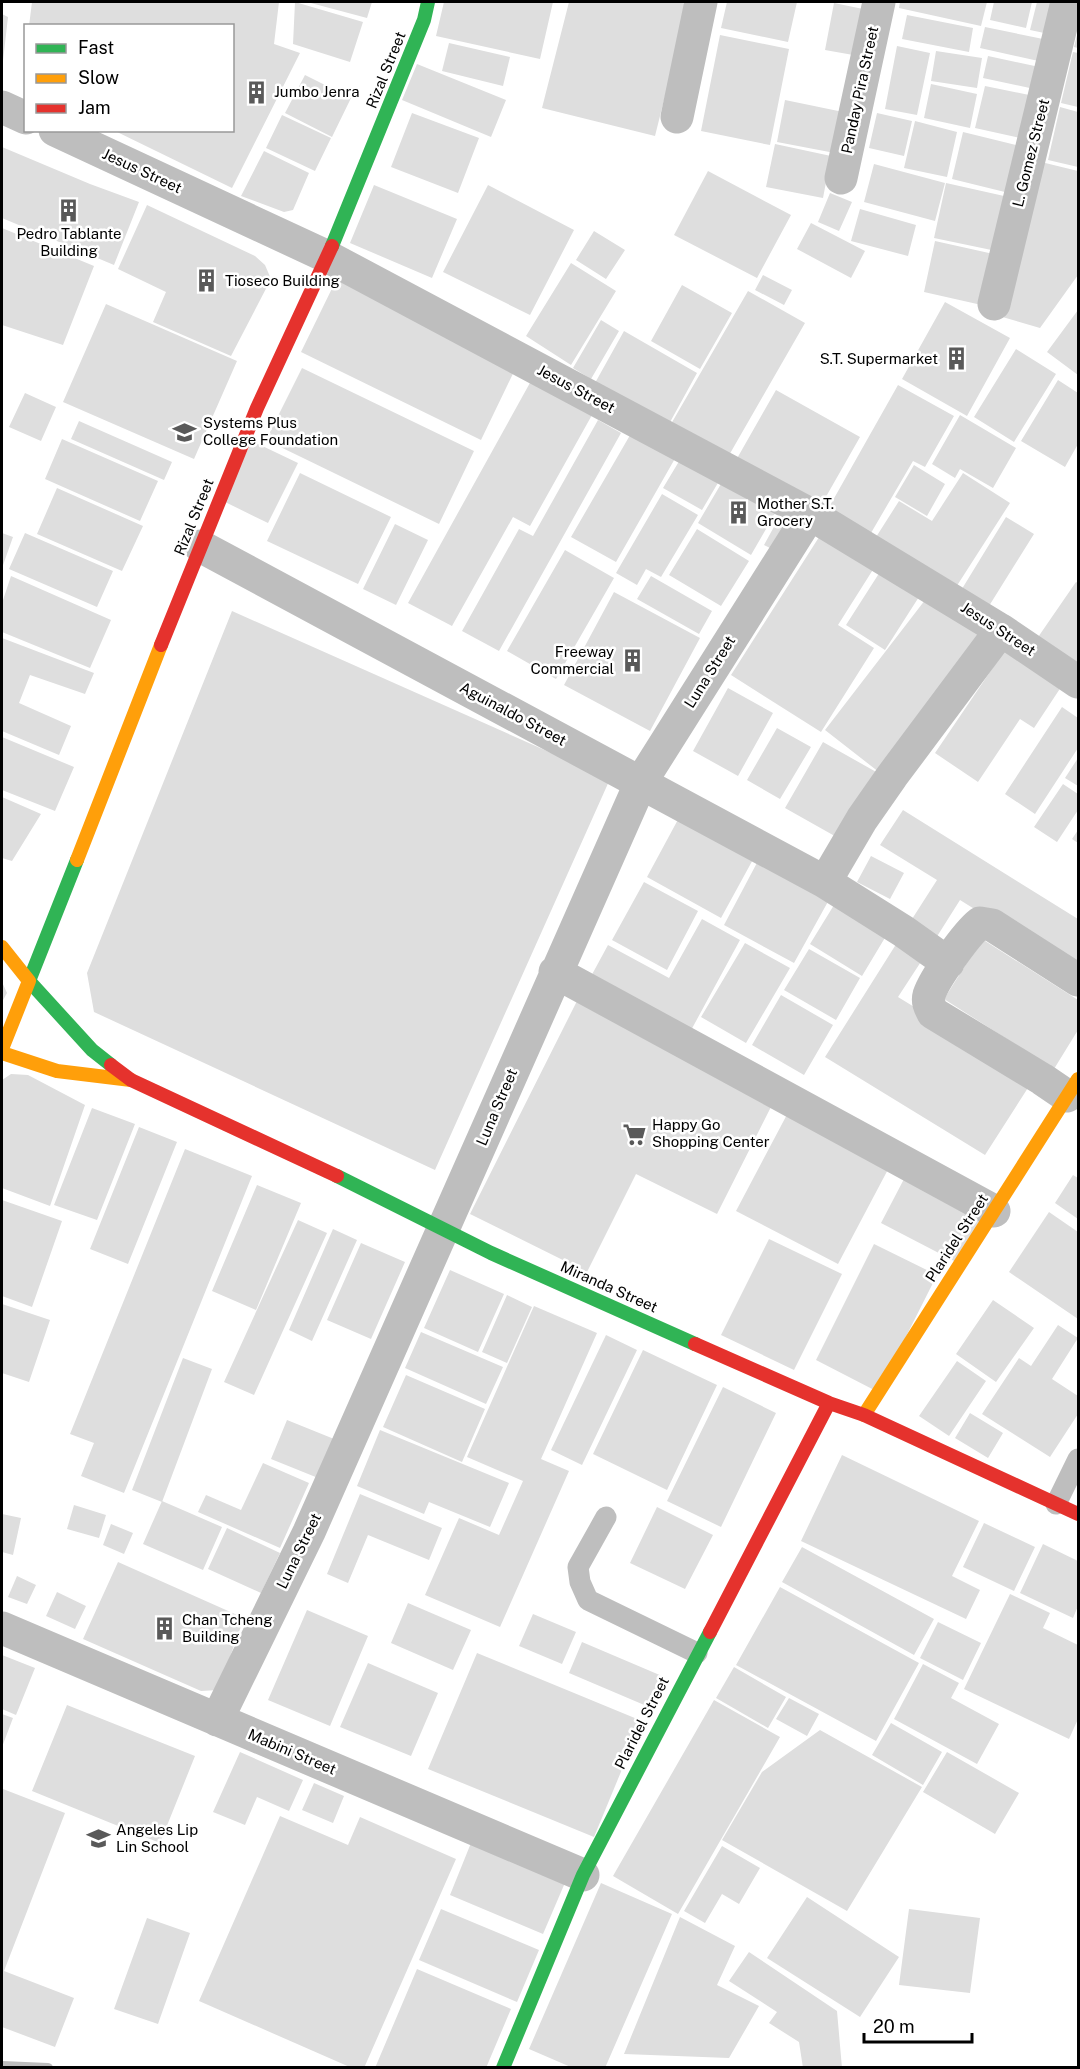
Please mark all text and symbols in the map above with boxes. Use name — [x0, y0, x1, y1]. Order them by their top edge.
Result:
legend — [24, 24, 234, 132]
street label: Panday Pira Street — [838, 25, 881, 155]
street label: Rizal Street — [362, 29, 409, 111]
text: Fast — [78, 37, 114, 58]
text: Slow — [78, 67, 119, 88]
building icon: Jumbo Jenra — [243, 79, 269, 105]
place label: Jumbo Jenra — [274, 83, 359, 100]
text: Jam — [78, 97, 111, 118]
street label: L. Gomez Street — [1009, 97, 1052, 209]
street label: Jesus Street — [100, 145, 185, 196]
building icon: Pedro Tablante Building — [56, 197, 82, 223]
place label: Pedro Tablante Building — [16, 225, 122, 259]
building icon: Tioseco Building — [194, 268, 220, 294]
place label: Tioseco Building — [225, 272, 340, 289]
building icon: S.T. Supermarket — [943, 346, 969, 372]
place label: S.T. Supermarket — [820, 350, 938, 367]
street label: Jesus Street — [534, 361, 618, 416]
place label: Systems Plus College Foundation — [203, 414, 338, 448]
school or university icon: Systems Plus College Foundation — [172, 419, 198, 445]
street label: Rizal Street — [170, 476, 217, 558]
place label: Mother S.T. Grocery — [757, 495, 834, 529]
building icon: Mother S.T. Grocery — [726, 500, 752, 526]
street label: Jesus Street — [958, 598, 1039, 659]
street label: Luna Street — [681, 632, 739, 711]
place label: Freeway Commercial — [530, 643, 614, 677]
building icon: Freeway Commercial — [619, 648, 645, 674]
street label: Aguinaldo Street — [457, 678, 569, 749]
street label: Luna Street — [473, 1066, 520, 1148]
place label: Happy Go Shopping Center — [652, 1116, 770, 1150]
supermarket icon: Happy Go Shopping Center — [621, 1121, 647, 1147]
street label: Plaridel Street — [922, 1190, 991, 1285]
street label: Miranda Street — [558, 1258, 660, 1316]
street label: Luna Street — [273, 1510, 324, 1591]
place label: Chan Tcheng Building — [182, 1611, 273, 1645]
building icon: Chan Tcheng Building — [151, 1616, 177, 1642]
street label: Plaridel Street — [611, 1674, 672, 1772]
street label: Mabini Street — [246, 1725, 339, 1778]
place label: Angeles Lip Lin School — [116, 1821, 198, 1855]
school or university icon: Angeles Lip Lin School — [85, 1826, 111, 1852]
scale bar — [864, 2006, 972, 2044]
text: 20 m — [873, 2016, 915, 2037]

